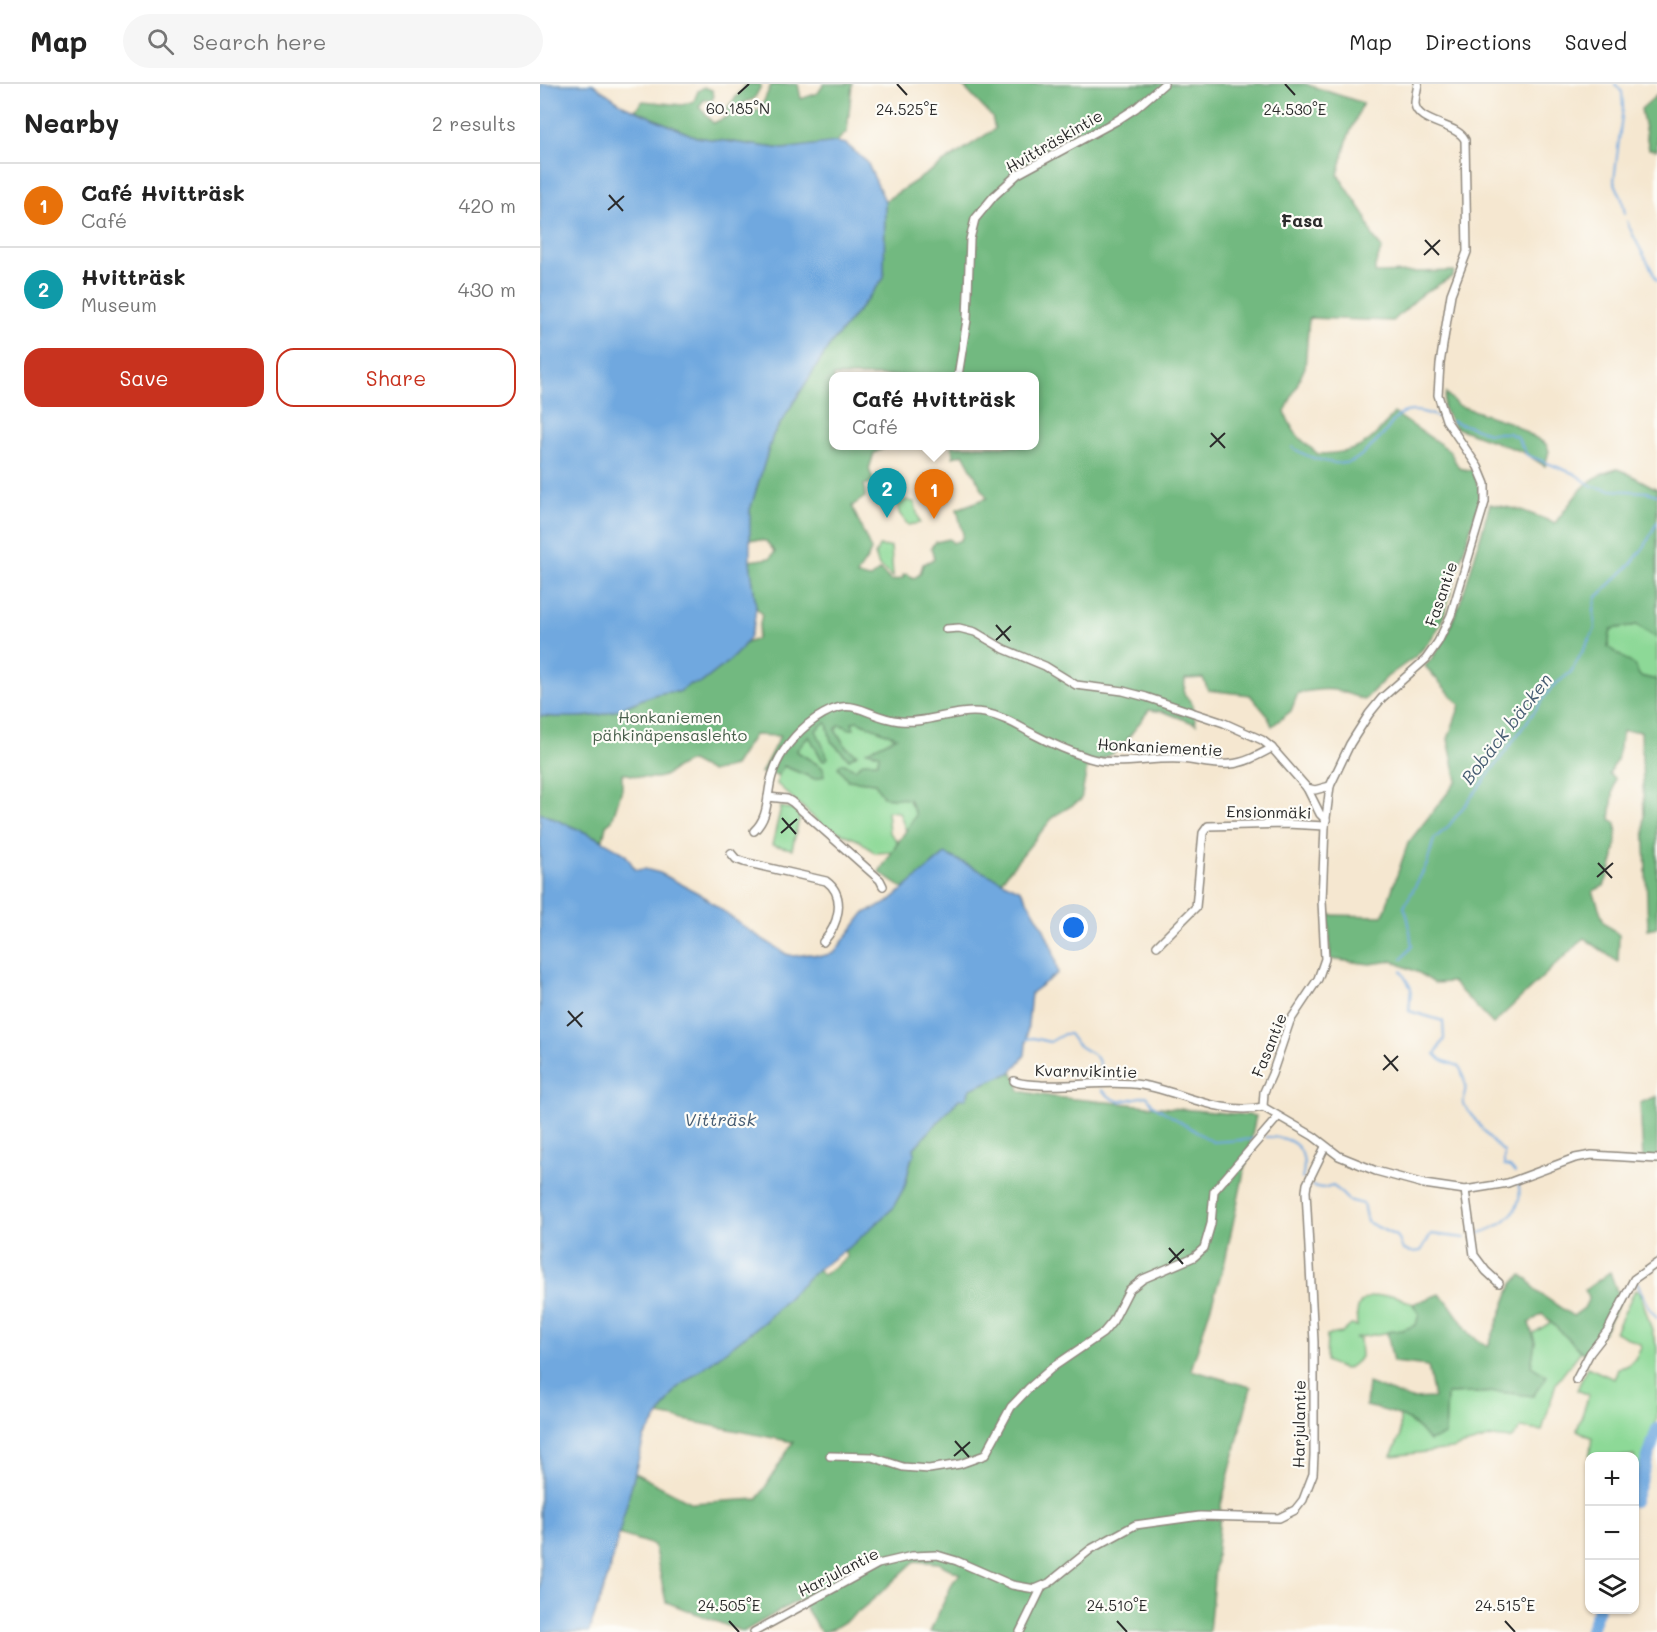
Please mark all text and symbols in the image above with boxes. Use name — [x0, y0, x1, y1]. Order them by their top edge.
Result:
search box — [123, 14, 543, 68]
text: Map — [30, 23, 87, 59]
icon: search — [144, 25, 177, 58]
text: Search here — [192, 27, 326, 56]
text: Map — [1349, 28, 1392, 55]
text: Directions — [1425, 28, 1532, 55]
text: Saved — [1565, 28, 1627, 55]
text: 60.185°N — [706, 98, 770, 118]
text: 24.525°E — [876, 99, 938, 119]
text: 24.530°E — [1264, 99, 1327, 119]
street label: Hvitträskintie — [1001, 104, 1106, 177]
text: Nearby — [24, 106, 119, 140]
text: 2 results — [432, 110, 516, 136]
text: Café Hvitträsk — [81, 178, 245, 207]
text: 1 — [39, 192, 48, 218]
text: 420 m — [458, 192, 516, 218]
text: Café — [81, 207, 127, 233]
district label: Fasa — [1281, 208, 1323, 232]
text: Hvitträsk — [81, 262, 186, 291]
text: 2 — [38, 276, 49, 302]
text: 430 m — [458, 276, 516, 302]
text: Museum — [81, 291, 157, 317]
button: Save — [24, 348, 264, 407]
button: Share — [276, 348, 516, 407]
popup — [829, 372, 1039, 450]
text: Café Hvitträsk — [852, 384, 1016, 413]
text: Café — [852, 413, 898, 439]
pin: 2 — [868, 468, 906, 518]
pin: 1 — [914, 470, 954, 519]
street label: Fasantie — [1420, 559, 1461, 629]
water label: Bobäck bäcken — [1455, 668, 1557, 789]
park label: Honkaniemen pähkinäpensaslehto — [593, 706, 747, 745]
street label: Honkaniementie — [1097, 733, 1223, 760]
street label: Ensionmäki — [1226, 800, 1312, 823]
your location — [1059, 913, 1088, 942]
street label: Fasantie — [1246, 1010, 1291, 1080]
street label: Kvarnvikintie — [1035, 1059, 1137, 1082]
water label: Vitträsk — [684, 1107, 756, 1131]
street label: Harjulantie — [1287, 1380, 1310, 1468]
map controls — [1585, 1452, 1639, 1614]
button: + — [1585, 1452, 1639, 1506]
button: − — [1585, 1506, 1639, 1560]
street label: Harjulantie — [794, 1542, 882, 1601]
button: layers — [1585, 1560, 1639, 1614]
text: 24.505°E — [698, 1595, 761, 1615]
text: 24.510°E — [1087, 1595, 1148, 1615]
text: 24.515°E — [1475, 1595, 1535, 1615]

